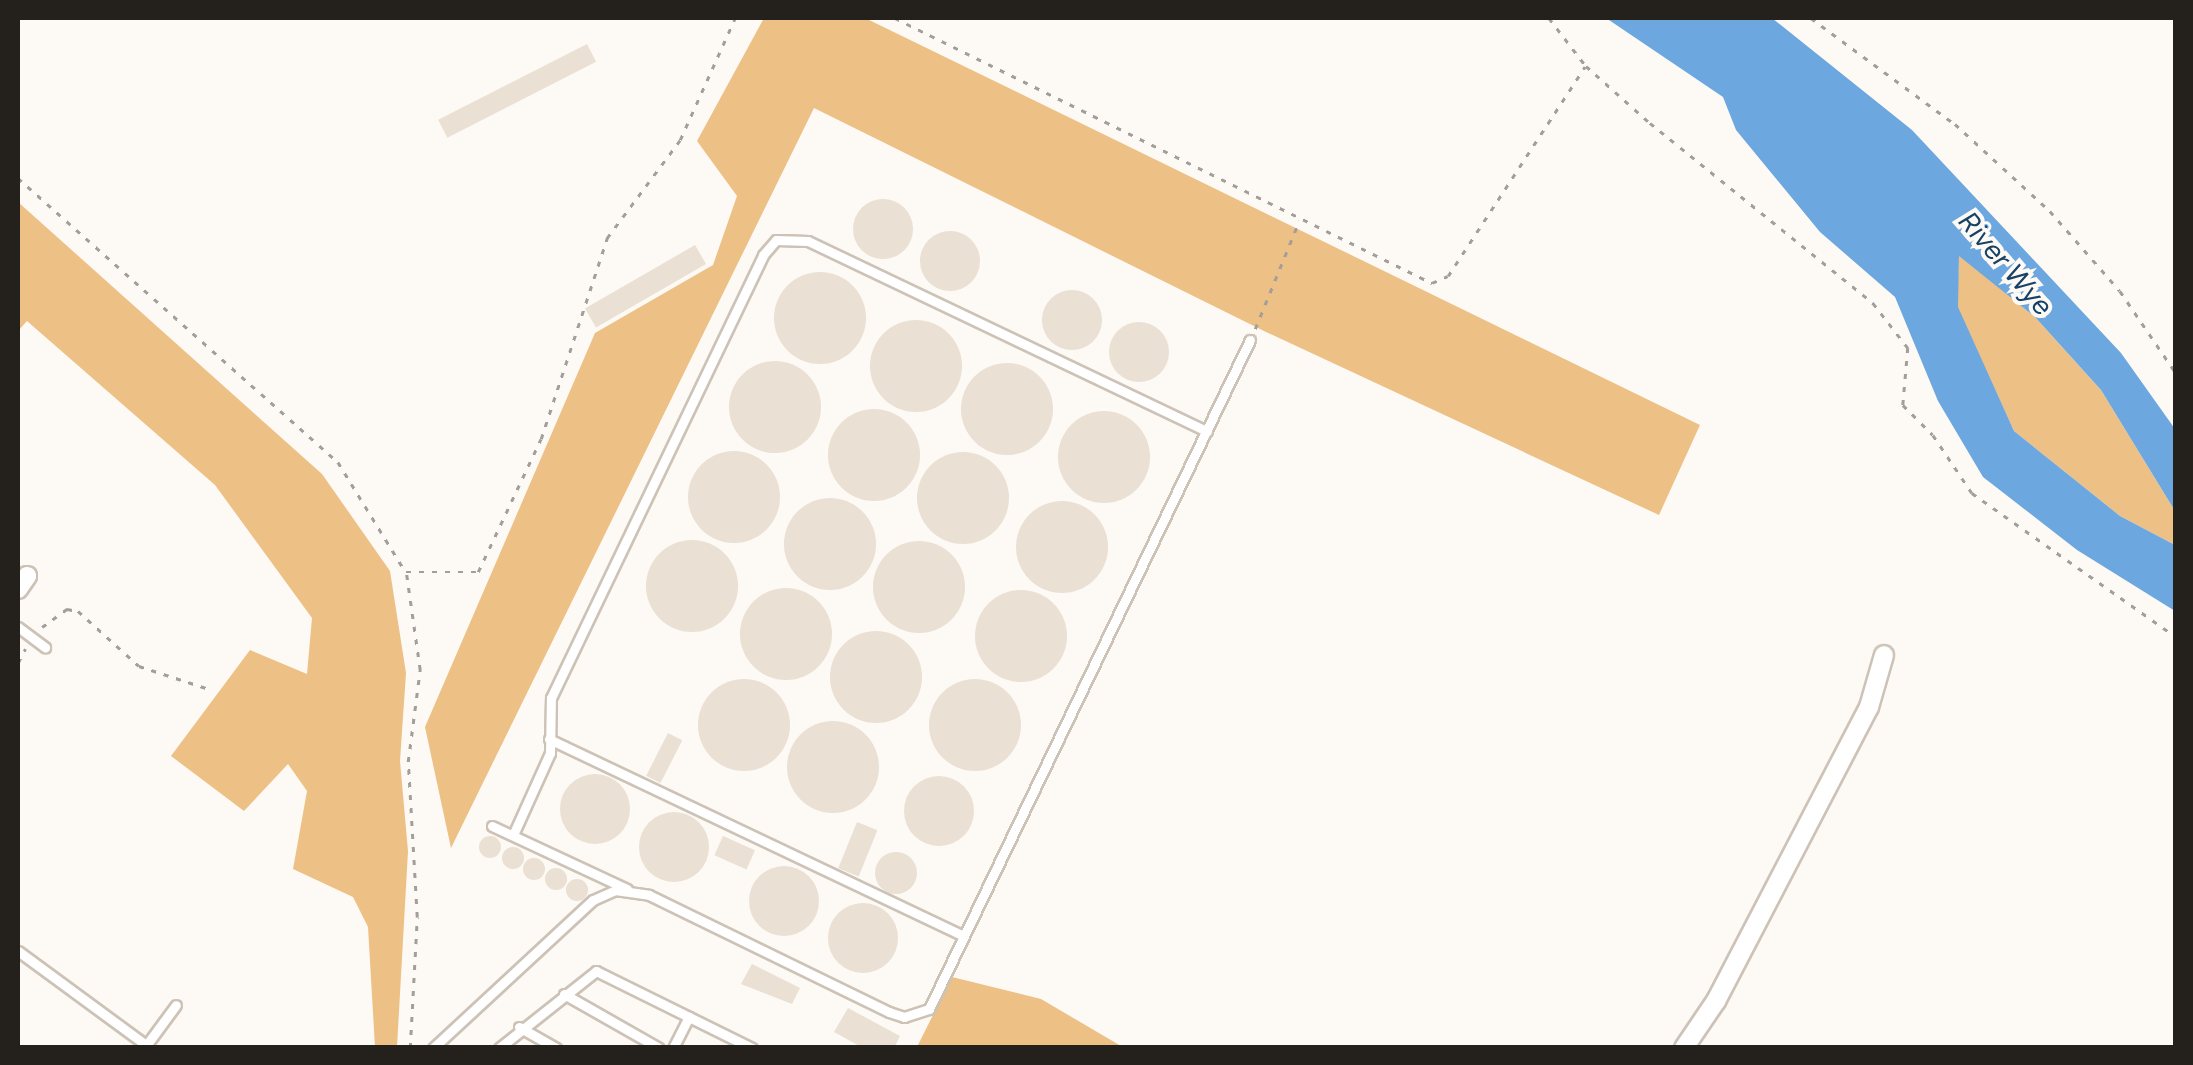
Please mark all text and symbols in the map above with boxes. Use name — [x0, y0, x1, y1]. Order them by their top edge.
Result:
water label: River Wye — [1952, 204, 2060, 322]

